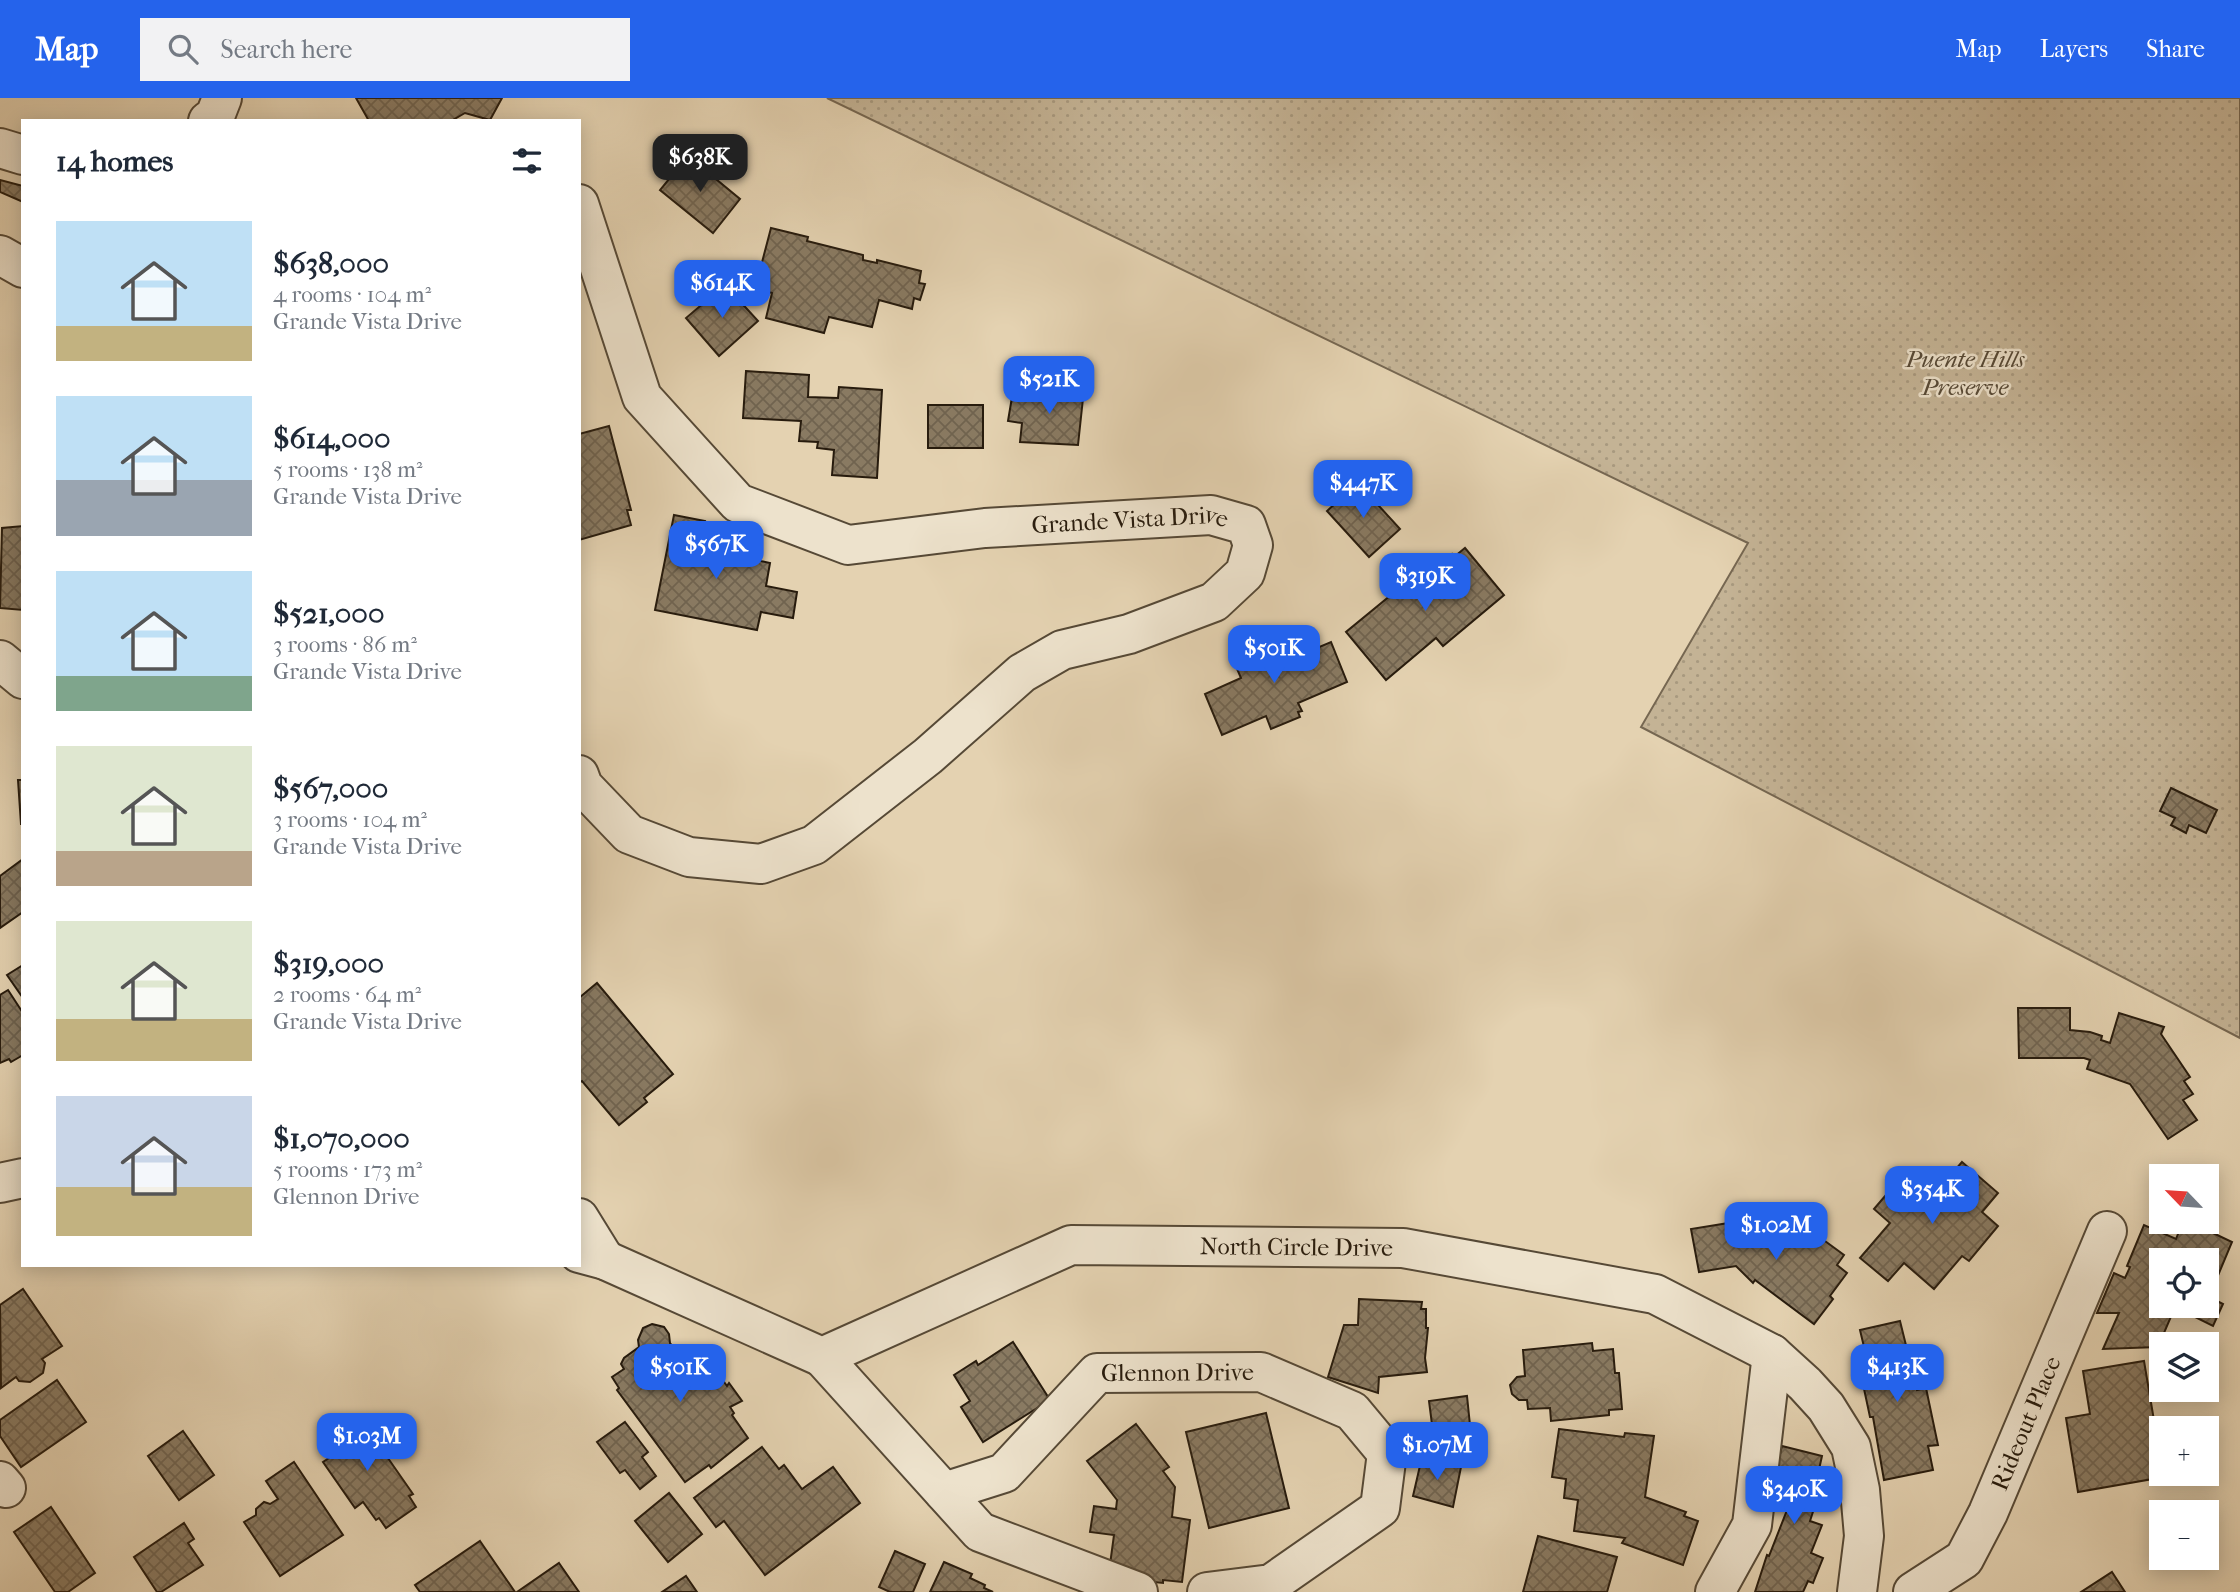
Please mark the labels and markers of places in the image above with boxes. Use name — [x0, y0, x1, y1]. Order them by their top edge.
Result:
pin: $638K — [651, 134, 749, 194]
pin: $614K — [673, 260, 771, 320]
pin: $521K — [1000, 356, 1098, 416]
pin: $447K — [1314, 460, 1412, 520]
pin: $567K — [667, 522, 765, 581]
pin: $319K — [1376, 554, 1474, 613]
pin: $501K — [1225, 626, 1323, 685]
pin: $354K — [1883, 1166, 1981, 1226]
pin: $1.02M — [1719, 1202, 1833, 1262]
pin: $501K — [631, 1344, 729, 1404]
pin: $413K — [1848, 1344, 1946, 1404]
pin: $1.03M — [310, 1414, 424, 1473]
pin: $1.07M — [1380, 1422, 1494, 1482]
pin: $340K — [1745, 1466, 1843, 1526]

